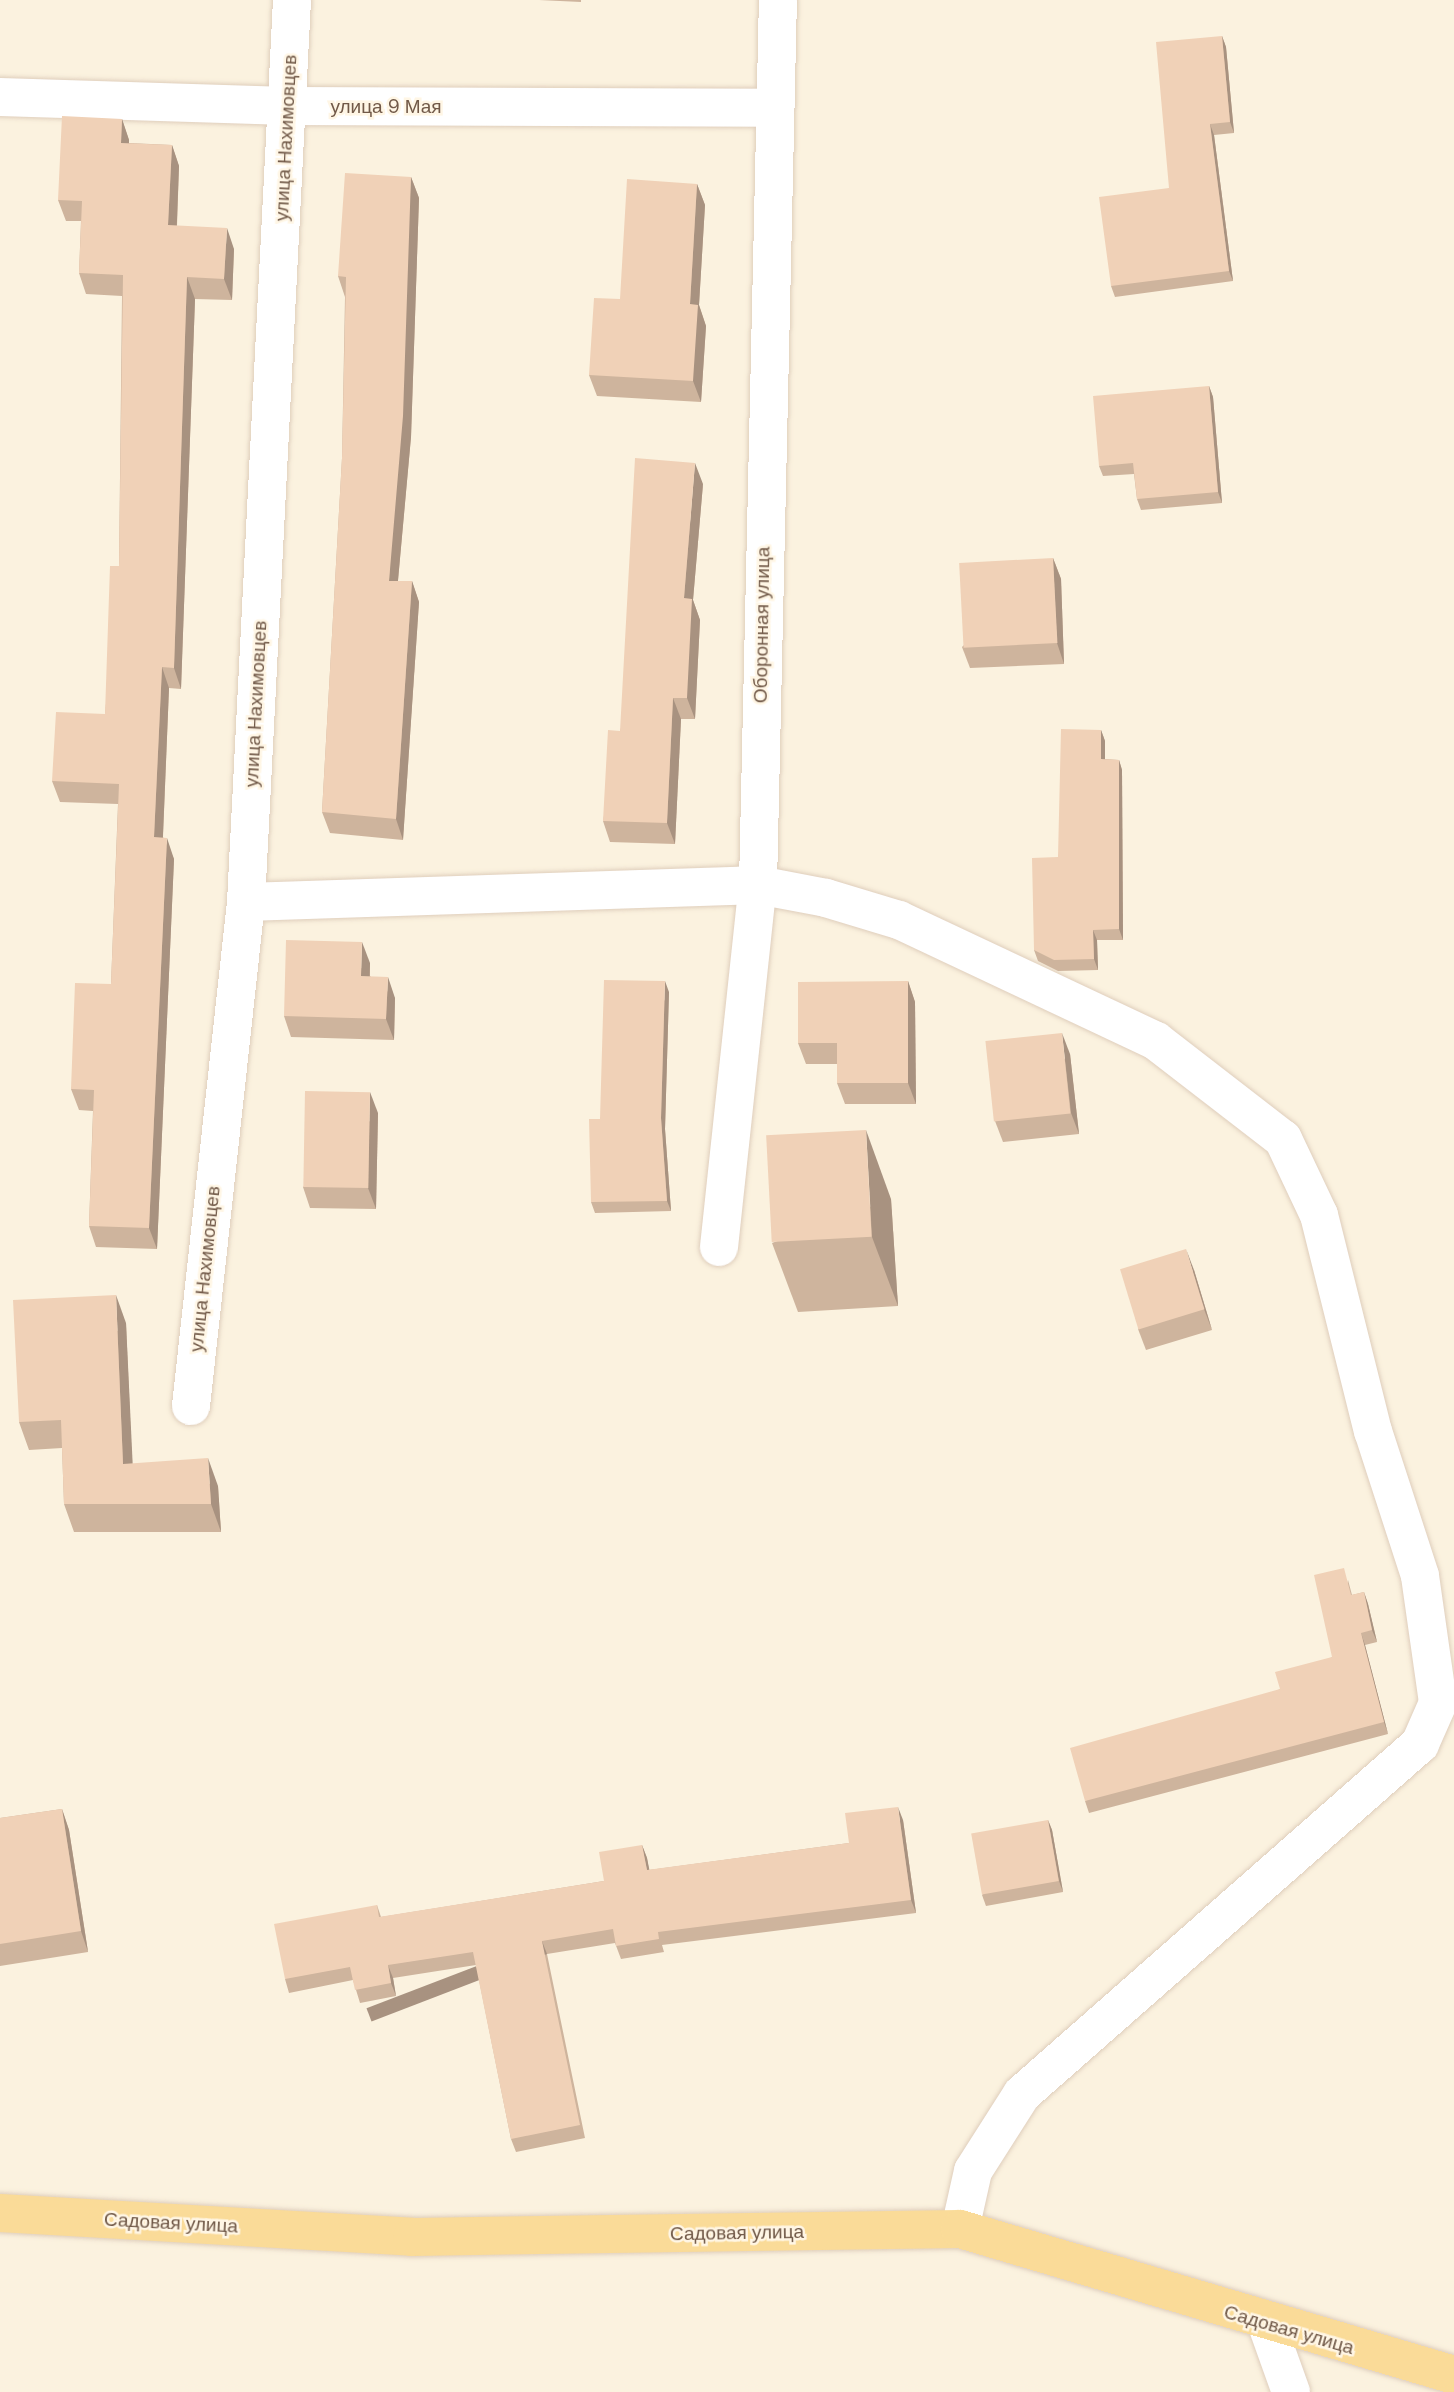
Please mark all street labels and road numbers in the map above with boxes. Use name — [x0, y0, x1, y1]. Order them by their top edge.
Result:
street label: улица Нахимовцев — [270, 54, 302, 222]
street label: улица 9 Мая — [330, 96, 442, 118]
street label: Оборонная улица — [749, 547, 775, 703]
street label: улица Нахимовцев — [240, 620, 272, 788]
street label: улица Нахимовцев — [185, 1185, 225, 1353]
street label: Садовая улица — [103, 2208, 239, 2238]
street label: Садовая улица — [670, 2220, 804, 2246]
street label: Садовая улица — [1221, 2301, 1357, 2359]

